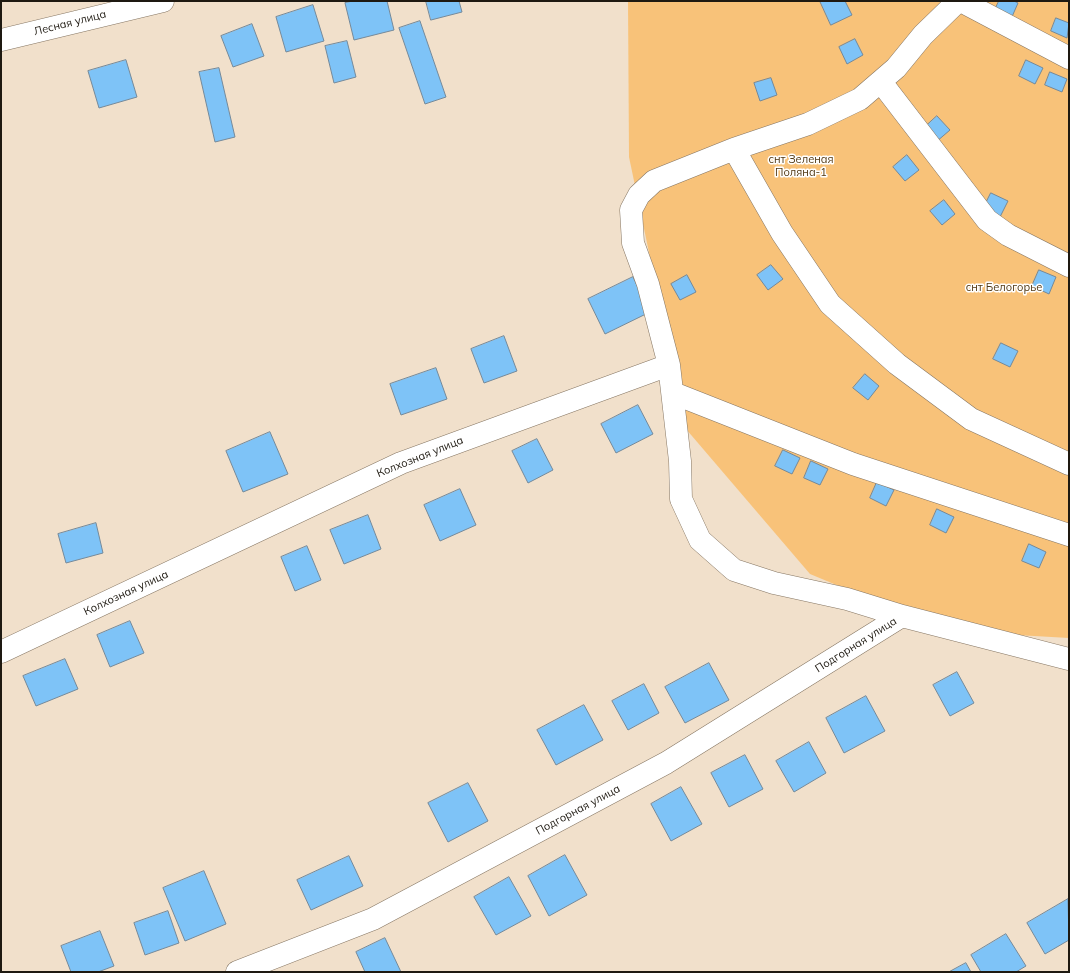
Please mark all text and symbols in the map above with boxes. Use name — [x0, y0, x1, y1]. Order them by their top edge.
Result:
street label: Лесная улица — [32, 8, 108, 38]
park label: снт Зеленая Поляна-1 — [768, 153, 834, 179]
park label: снт Белогорье — [966, 281, 1042, 295]
street label: Колхозная улица — [375, 434, 465, 480]
street label: Колхозная улица — [82, 568, 170, 618]
street label: Подгорная улица — [813, 615, 899, 675]
street label: Подгорная улица — [534, 782, 622, 838]

